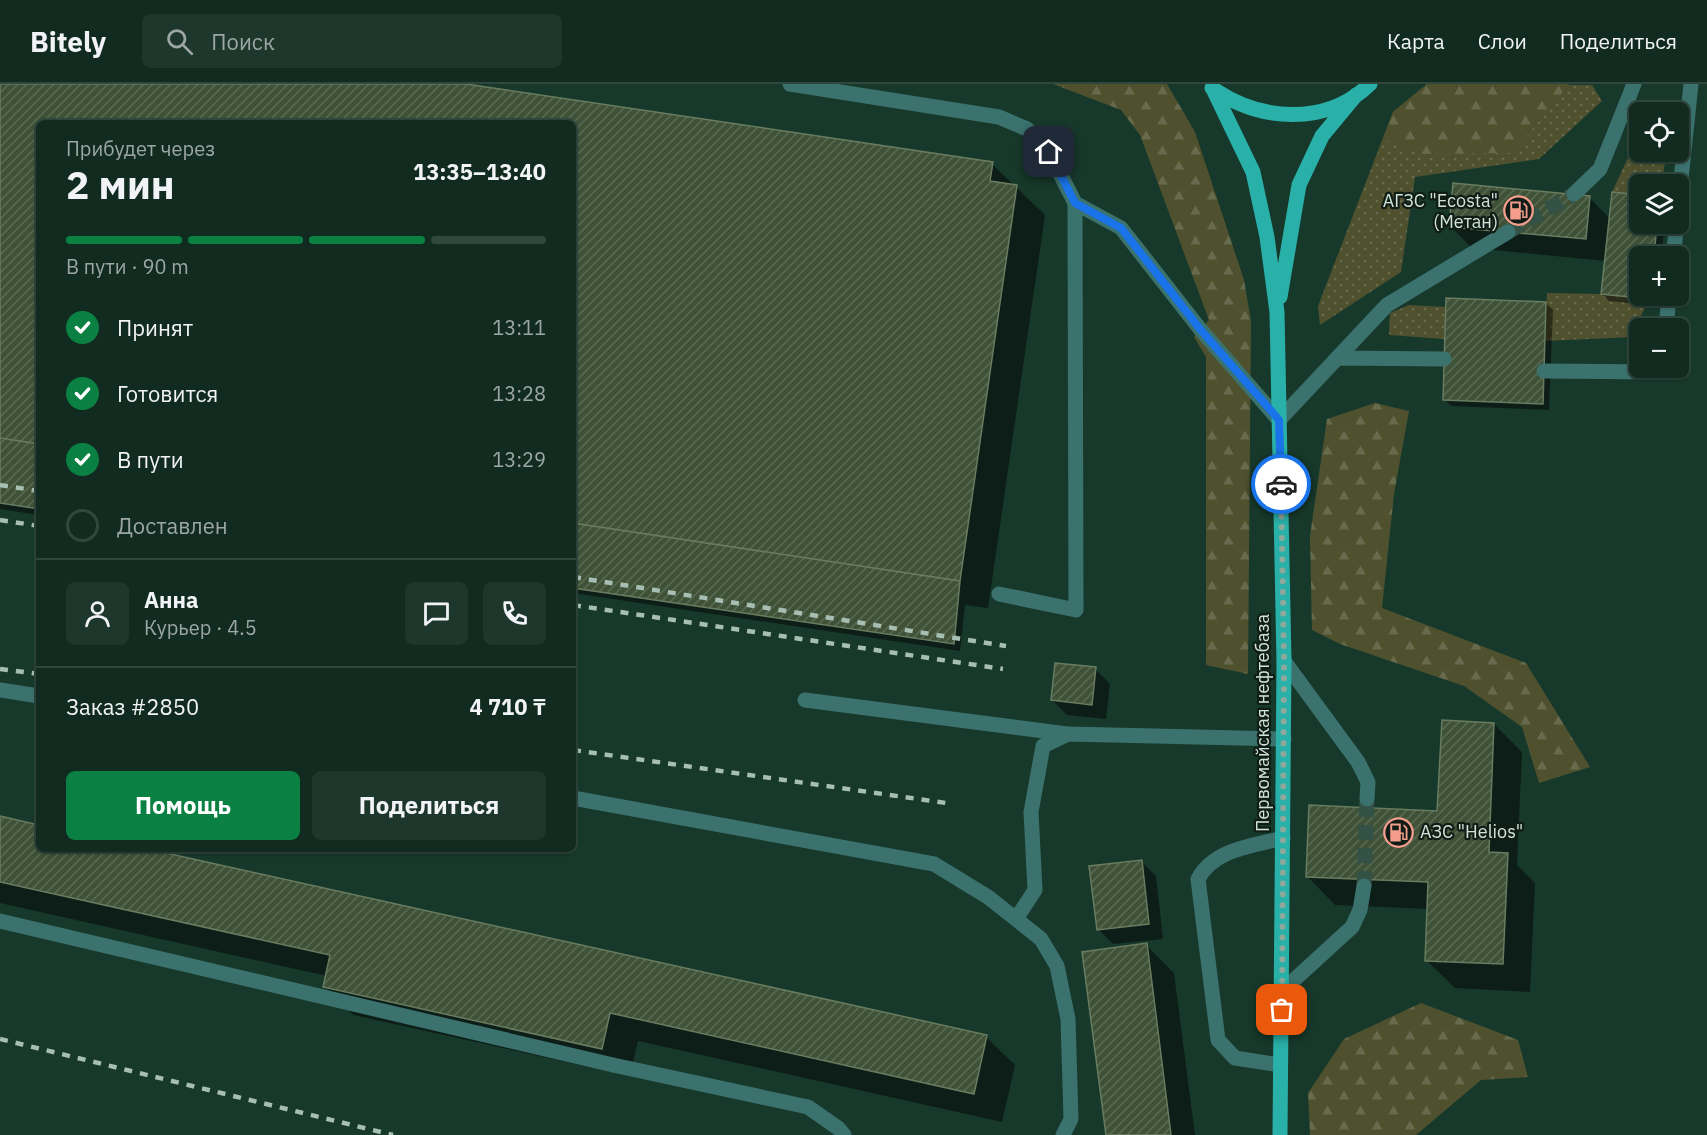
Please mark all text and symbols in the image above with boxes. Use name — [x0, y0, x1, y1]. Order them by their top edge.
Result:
search box — [142, 14, 562, 68]
text: Bitely — [30, 23, 106, 60]
icon: search — [163, 25, 196, 58]
text: Поиск — [211, 27, 275, 56]
text: Карта — [1387, 27, 1445, 55]
text: Слои — [1478, 27, 1527, 55]
text: Поделиться — [1560, 27, 1677, 55]
map controls — [1629, 102, 1689, 378]
button: locate — [1629, 102, 1689, 162]
pin — [1023, 126, 1074, 177]
text: Прибудет через — [66, 135, 215, 162]
icon: home — [1032, 135, 1065, 168]
text: 13:35–13:40 — [413, 157, 546, 186]
text: 2 мин — [66, 159, 175, 210]
button: layers — [1629, 174, 1689, 234]
place label: АГЗС "Ecosta" (Метан) — [1383, 189, 1498, 233]
fuel station icon: АГЗС "Ecosta" (Метан) — [1503, 195, 1535, 227]
button: + — [1629, 246, 1689, 306]
text: В пути · 90 m — [66, 253, 189, 280]
icon: check — [66, 311, 99, 344]
text: Принят — [117, 313, 193, 342]
text: 13:11 — [492, 314, 546, 341]
button: − — [1629, 318, 1689, 378]
icon: check — [66, 377, 99, 410]
text: Готовится — [117, 379, 218, 408]
text: 13:28 — [492, 380, 546, 407]
icon: check — [66, 443, 99, 476]
text: В пути — [117, 445, 184, 474]
text: 13:29 — [492, 446, 546, 473]
courier — [1251, 454, 1311, 514]
icon: car — [1265, 468, 1298, 501]
text: Доставлен — [117, 511, 228, 540]
button: person — [66, 582, 129, 645]
button: chat — [405, 582, 468, 645]
button: phone — [483, 582, 546, 645]
text: Анна — [144, 585, 199, 614]
text: Курьер · 4.5 — [144, 614, 257, 641]
street label: Первомайская нефтебаза — [1251, 614, 1274, 832]
text: Заказ #2850 — [66, 692, 199, 721]
text: 4 710 ₸ — [470, 692, 546, 721]
button: Помощь — [66, 771, 300, 840]
button: Поделиться — [312, 771, 546, 840]
fuel station icon: АЗС "Helios" — [1383, 816, 1415, 848]
place label: АЗС "Helios" — [1420, 820, 1523, 843]
pin — [1256, 984, 1307, 1035]
icon: bag — [1265, 993, 1298, 1026]

